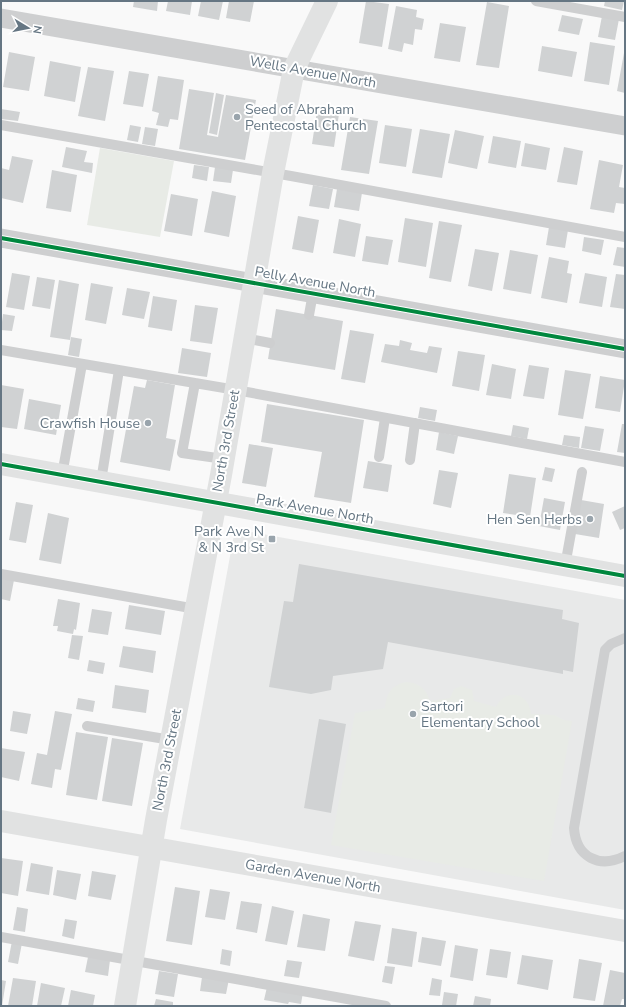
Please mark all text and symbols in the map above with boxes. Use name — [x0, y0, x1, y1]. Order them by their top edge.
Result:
north arrow — [8, 8, 48, 48]
text: N — [29, 24, 45, 35]
street label: Wells Avenue North — [248, 52, 378, 92]
place label: Seed of Abraham Pentecostal Church — [245, 100, 367, 135]
marker: Seed of Abraham Pentecostal Church — [232, 112, 242, 122]
street label: Pelly Avenue North — [253, 262, 377, 302]
street label: North 3rd Street — [208, 388, 244, 493]
place label: Crawfish House — [40, 414, 140, 433]
marker: Crawfish House — [143, 418, 153, 428]
street label: Park Avenue North — [255, 489, 375, 529]
place label: Hen Sen Herbs — [487, 510, 582, 529]
marker: Hen Sen Herbs — [585, 514, 595, 524]
place label: Park Ave N & N 3rd St — [194, 522, 264, 557]
marker: Park Ave N & N 3rd St — [267, 534, 277, 544]
place label: Sartori Elementary School — [421, 697, 540, 732]
street label: North 3rd Street — [148, 707, 186, 812]
marker: Sartori Elementary School — [408, 709, 418, 719]
street label: Garden Avenue North — [244, 855, 382, 897]

